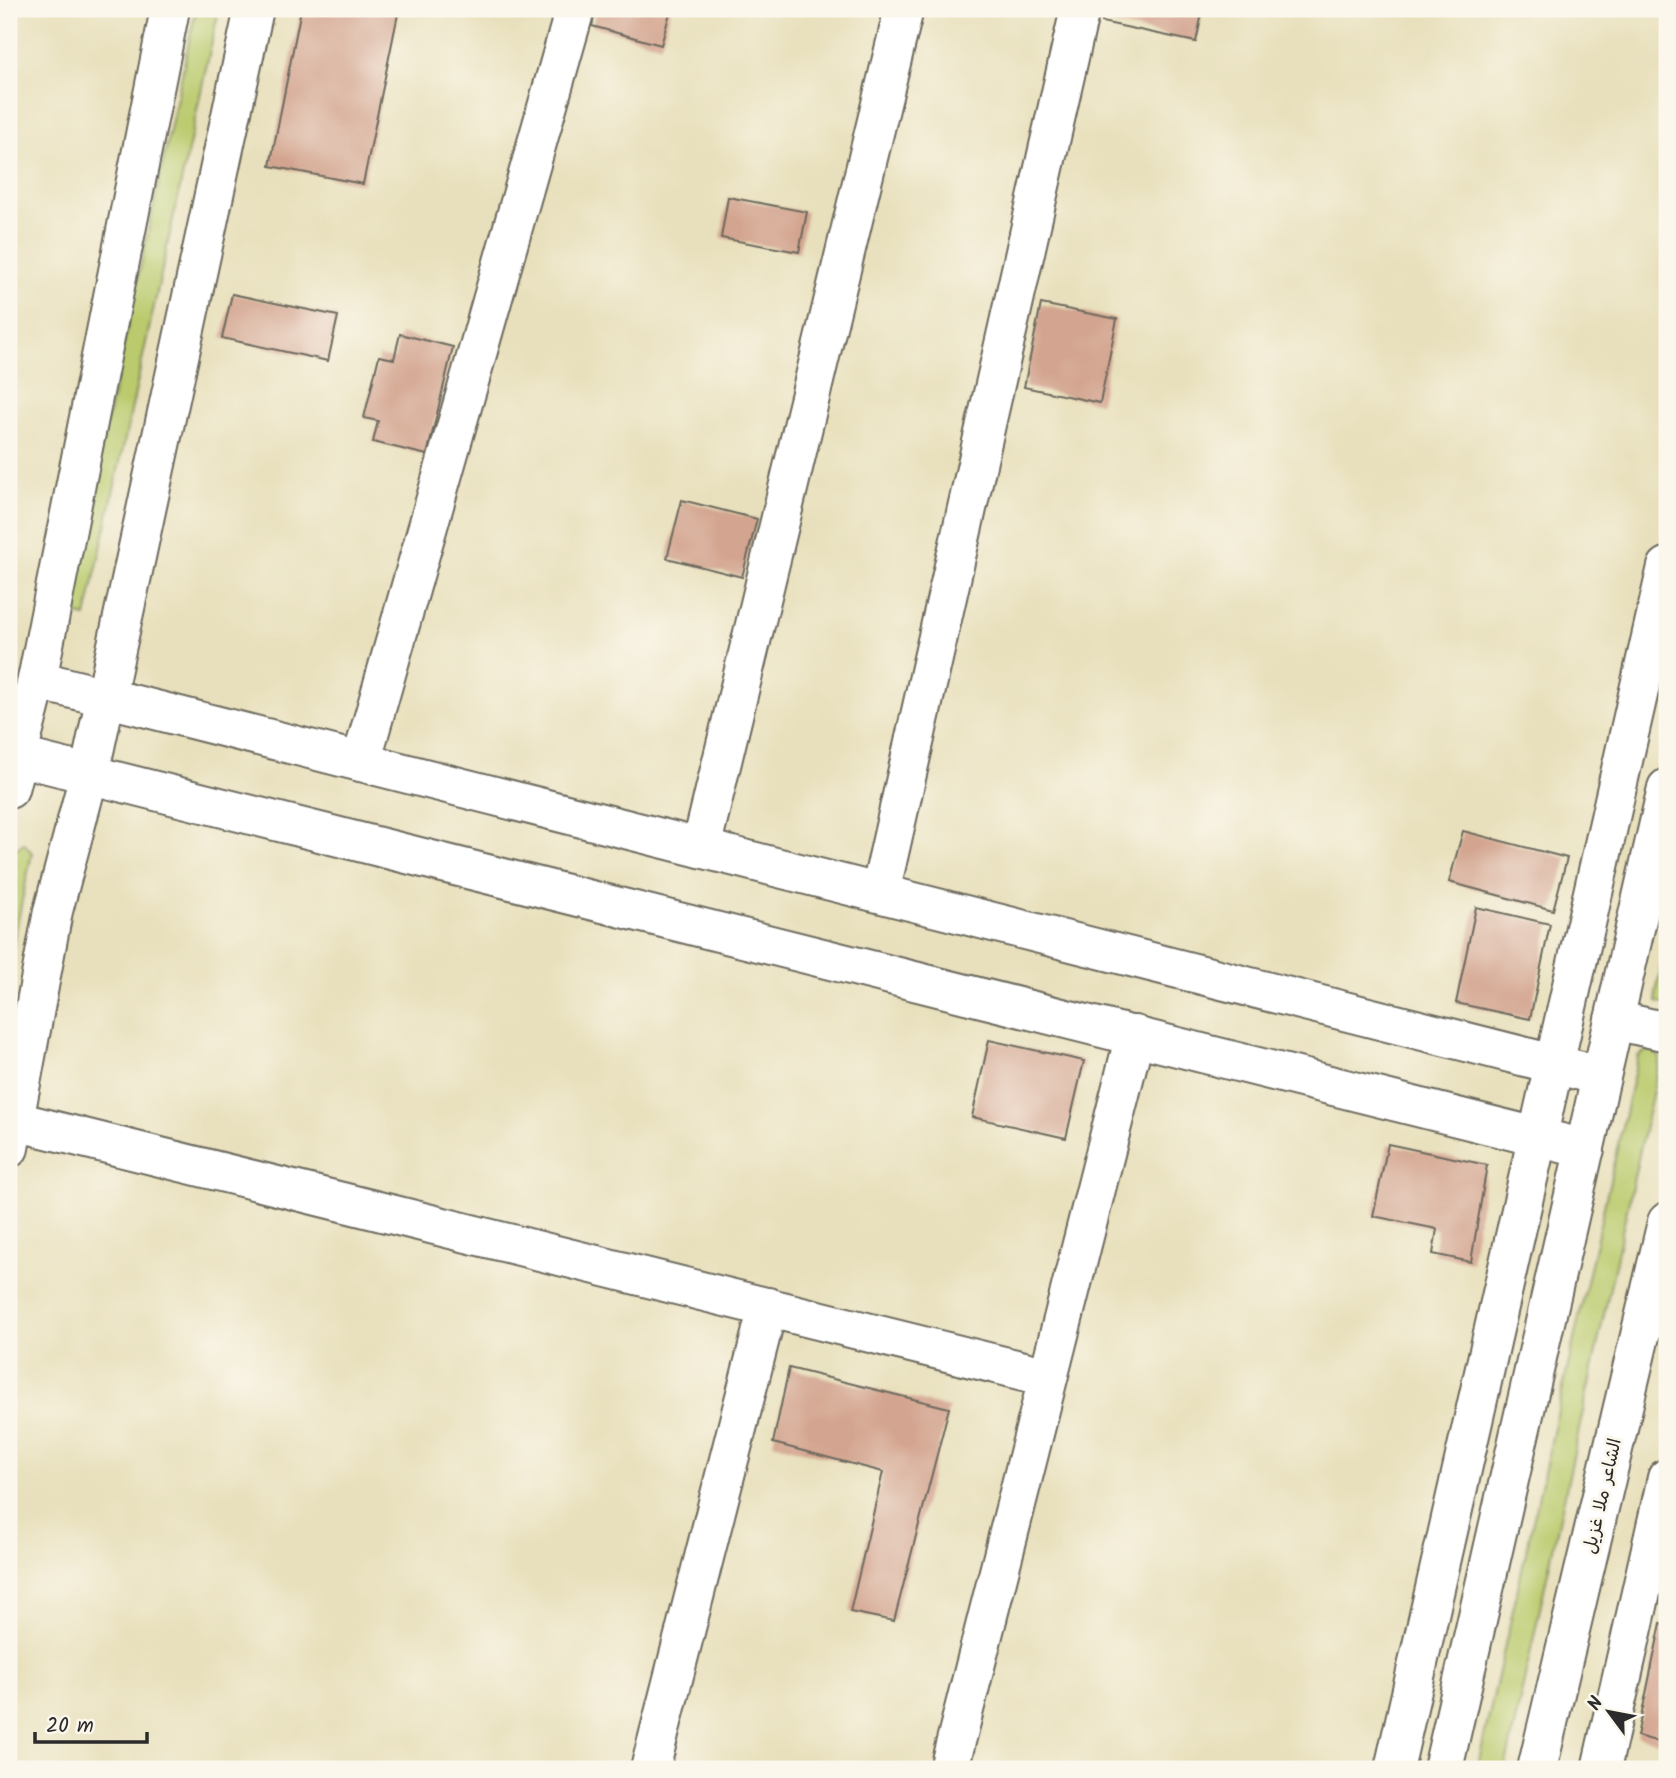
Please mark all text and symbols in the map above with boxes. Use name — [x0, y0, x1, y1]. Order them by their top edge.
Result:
street label: الشاعر ملا غزيل — [1576, 1436, 1631, 1557]
north arrow — [1574, 1676, 1644, 1746]
text: N — [1580, 1691, 1612, 1717]
scale bar — [35, 1701, 147, 1745]
text: 20 m — [46, 1710, 94, 1743]

